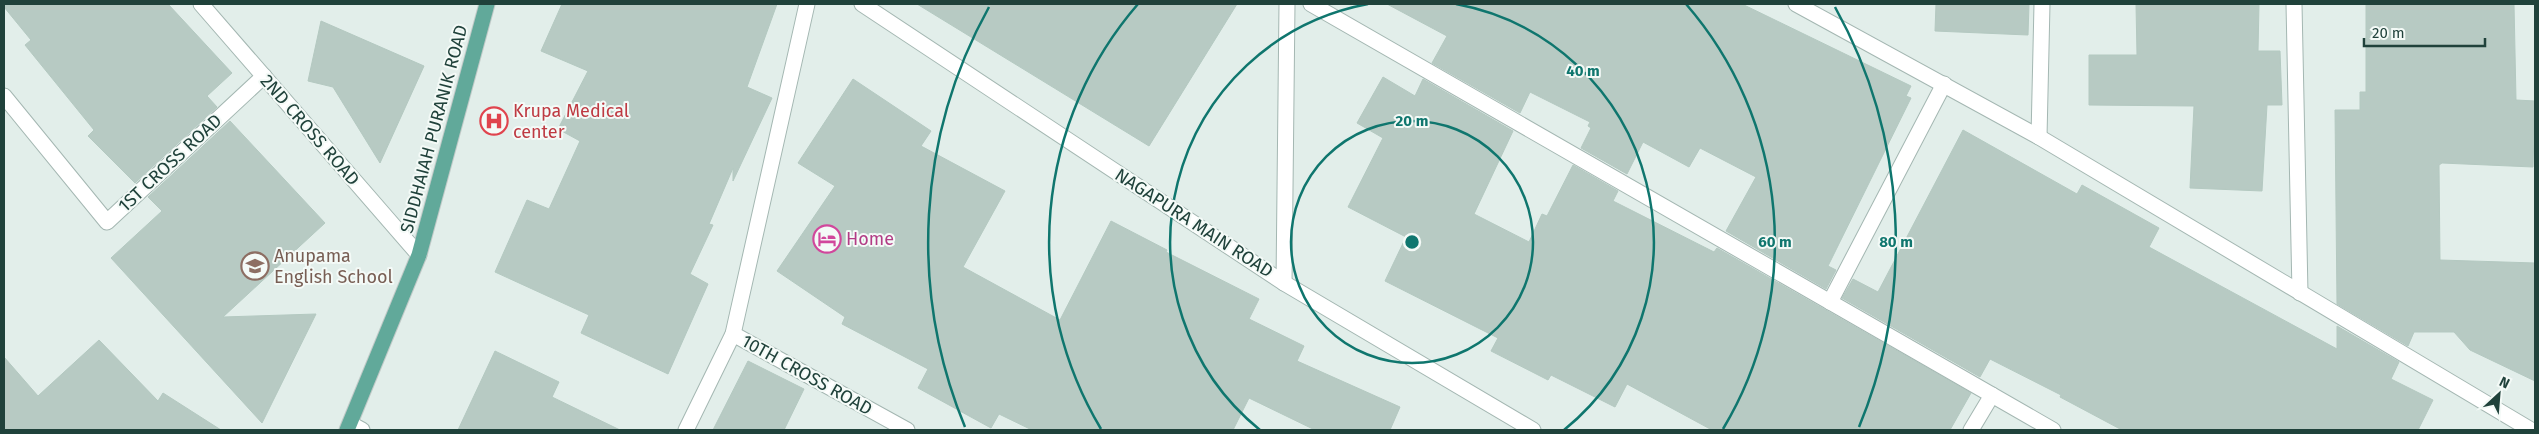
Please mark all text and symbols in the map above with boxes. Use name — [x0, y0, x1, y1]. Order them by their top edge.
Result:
scale bar — [2364, 15, 2485, 47]
street label: SIDDHAIAH PURANIK ROAD — [396, 22, 472, 236]
text: 20 m — [2372, 24, 2405, 42]
text: 40 m — [1566, 62, 1600, 80]
street label: 2ND CROSS ROAD — [256, 70, 364, 190]
place label: Krupa Medical center — [513, 100, 629, 143]
hospital icon: Krupa Medical center — [479, 106, 509, 136]
street label: 1ST CROSS ROAD — [114, 109, 226, 217]
text: 20 m — [1396, 112, 1428, 130]
street label: NAGAPURA MAIN ROAD — [1111, 164, 1277, 282]
hotel icon: Home — [812, 224, 842, 254]
place label: Home — [846, 228, 894, 250]
centre of rings — [1403, 233, 1421, 251]
text: 60 m — [1758, 233, 1792, 251]
text: 80 m — [1879, 233, 1913, 251]
place label: Anupama English School — [274, 245, 393, 288]
school or university icon: Anupama English School — [240, 251, 270, 281]
street label: 10TH CROSS ROAD — [738, 330, 876, 420]
north arrow — [2474, 369, 2524, 419]
text: N — [2497, 373, 2512, 392]

